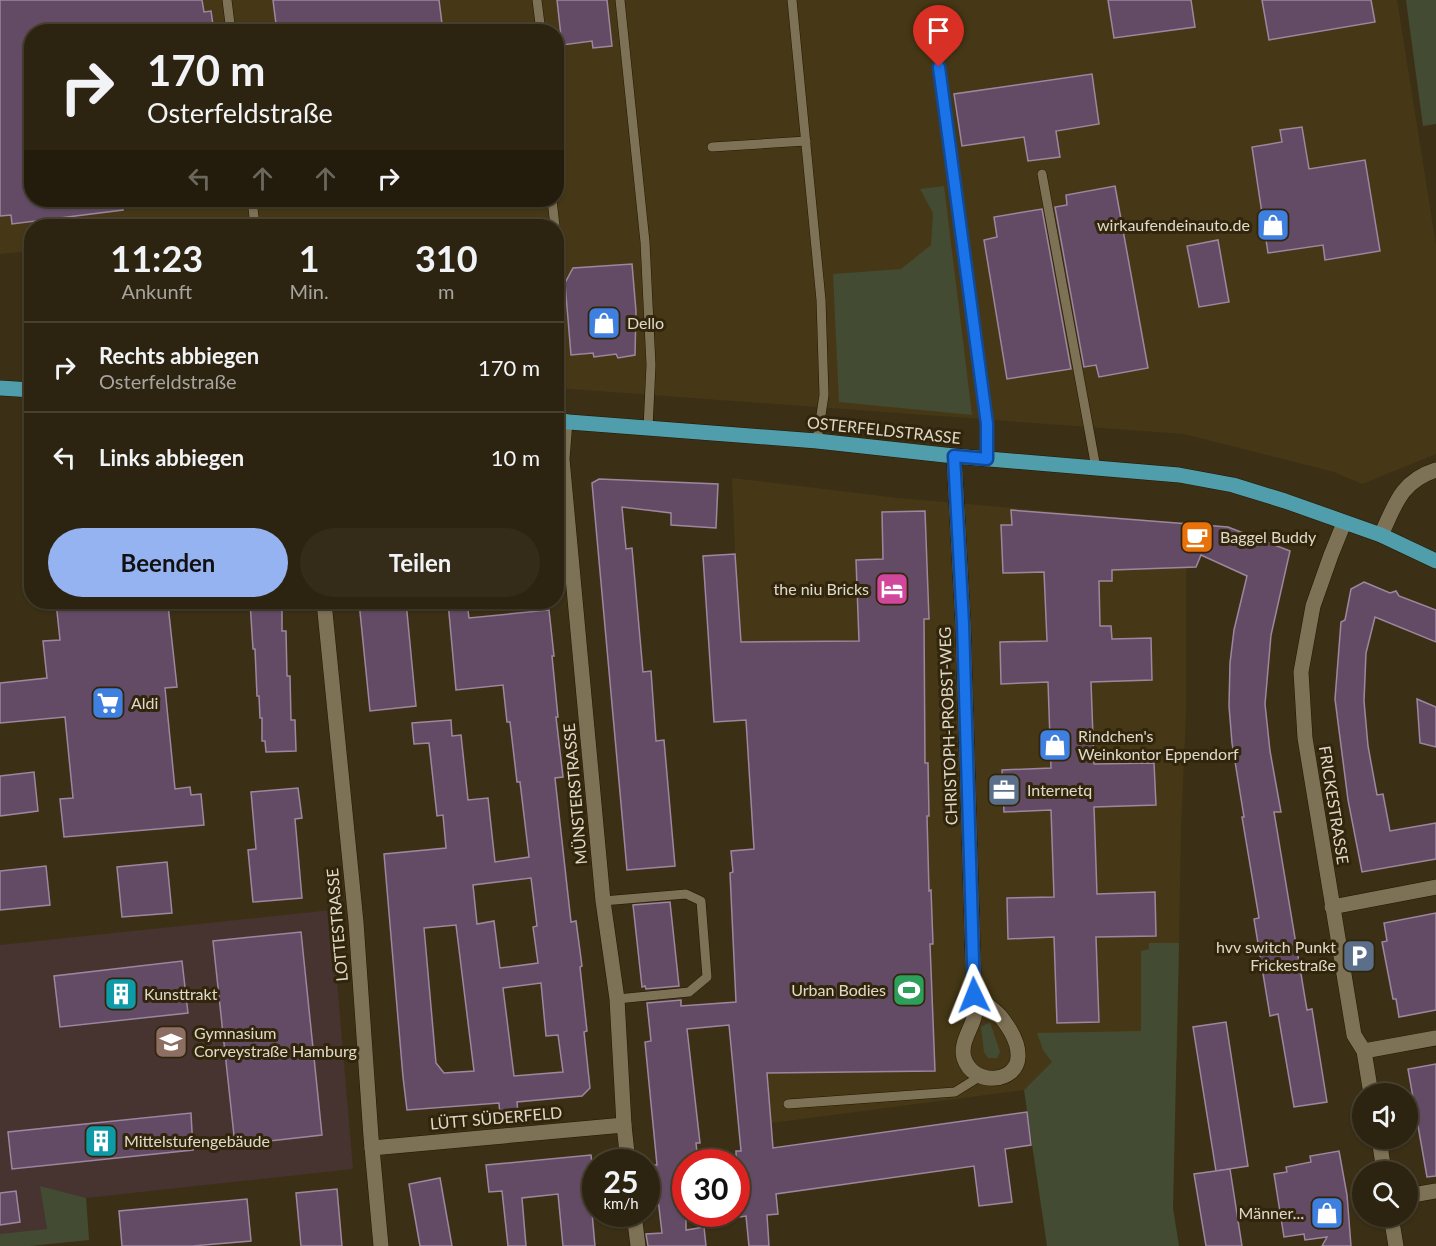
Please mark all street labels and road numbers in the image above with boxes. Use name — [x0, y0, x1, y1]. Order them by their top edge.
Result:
street label: OSTERFELDSTRASSE — [806, 412, 962, 447]
street label: CHRISTOPH-PROBST-WEG — [935, 627, 960, 825]
street label: MÜNSTERSTRASSE — [559, 723, 590, 866]
street label: FRICKESTRASSE — [1316, 744, 1353, 866]
street label: LOTTESTRASSE — [322, 868, 351, 983]
street label: LÜTT SÜDERFELD — [429, 1102, 563, 1133]

